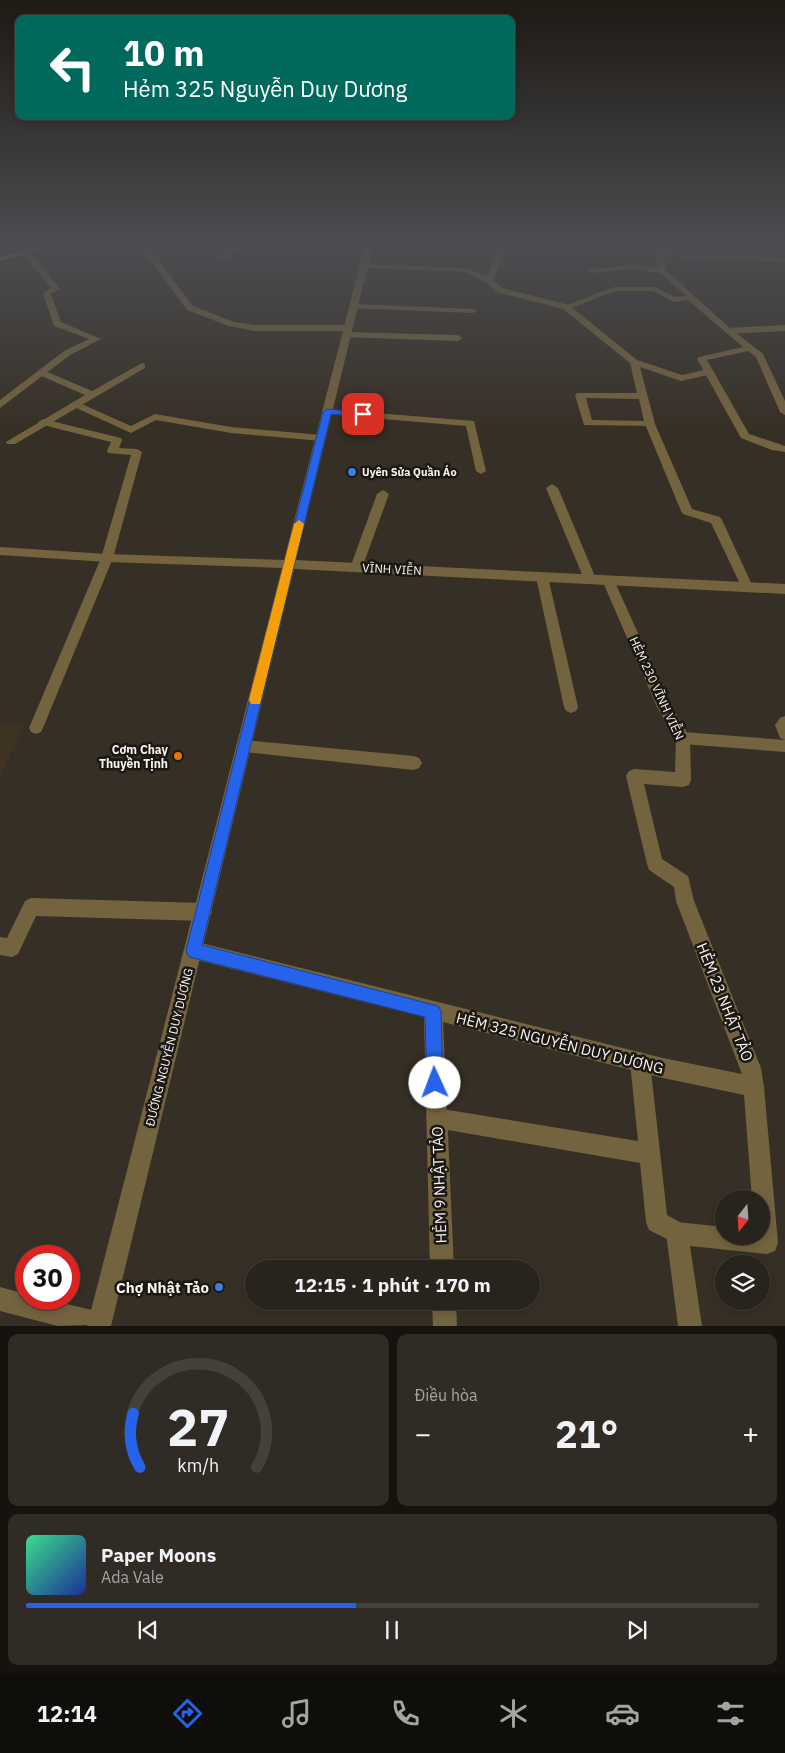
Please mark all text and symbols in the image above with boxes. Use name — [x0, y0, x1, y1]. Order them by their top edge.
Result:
text: 10 m — [123, 30, 205, 76]
icon: left — [40, 35, 105, 100]
text: Hẻm 325 Nguyễn Duy Dương — [123, 74, 407, 103]
pin — [342, 393, 384, 435]
icon: arrive — [349, 400, 377, 428]
place label: Uyên Sửa Quần Áo — [362, 464, 457, 479]
marker: Uyên Sửa Quần Áo — [346, 466, 358, 478]
street label: VĨNH VIỄN — [362, 560, 422, 578]
street label: HẺM 230 VĨNH VIỄN — [627, 634, 687, 742]
place label: Cơm Chay Thuyền Tịnh — [99, 742, 169, 771]
marker: Cơm Chay Thuyền Tịnh — [172, 750, 184, 762]
street label: HẺM 23 NHẬT TẢO — [693, 940, 757, 1064]
street label: ĐƯỜNG NGUYỄN DUY DƯƠNG — [142, 966, 196, 1128]
street label: HẺM 325 NGUYỄN DUY DƯƠNG — [454, 1007, 666, 1078]
position arrow — [408, 1056, 460, 1108]
street label: HẺM 9 NHẬT TẢO — [427, 1126, 451, 1244]
north arrow — [715, 1190, 770, 1245]
map controls — [715, 1190, 770, 1310]
speed limit sign: 30 — [15, 1245, 80, 1310]
button: layers — [715, 1255, 770, 1310]
text: 12:15 · 1 phút · 170 m — [294, 1273, 491, 1297]
place label: Chợ Nhật Tảo — [116, 1278, 209, 1297]
marker: Chợ Nhật Tảo — [213, 1281, 225, 1293]
text: Điều hòa — [415, 1385, 478, 1405]
text: 27 — [167, 1393, 229, 1460]
text: 21° — [555, 1409, 618, 1458]
text: − — [415, 1415, 431, 1452]
text: + — [742, 1415, 759, 1452]
text: km/h — [177, 1454, 219, 1477]
text: Paper Moons — [101, 1543, 216, 1567]
text: Ada Vale — [101, 1567, 164, 1587]
icon: previous — [134, 1616, 162, 1644]
icon: pause — [378, 1616, 406, 1644]
icon: next — [623, 1616, 651, 1644]
icon: directions — [170, 1696, 205, 1731]
icon: music — [279, 1696, 314, 1731]
icon: phone — [388, 1696, 423, 1731]
icon: climate — [496, 1696, 531, 1731]
icon: car — [605, 1696, 640, 1731]
icon: filters — [713, 1696, 748, 1731]
text: 12:14 — [37, 1699, 97, 1728]

